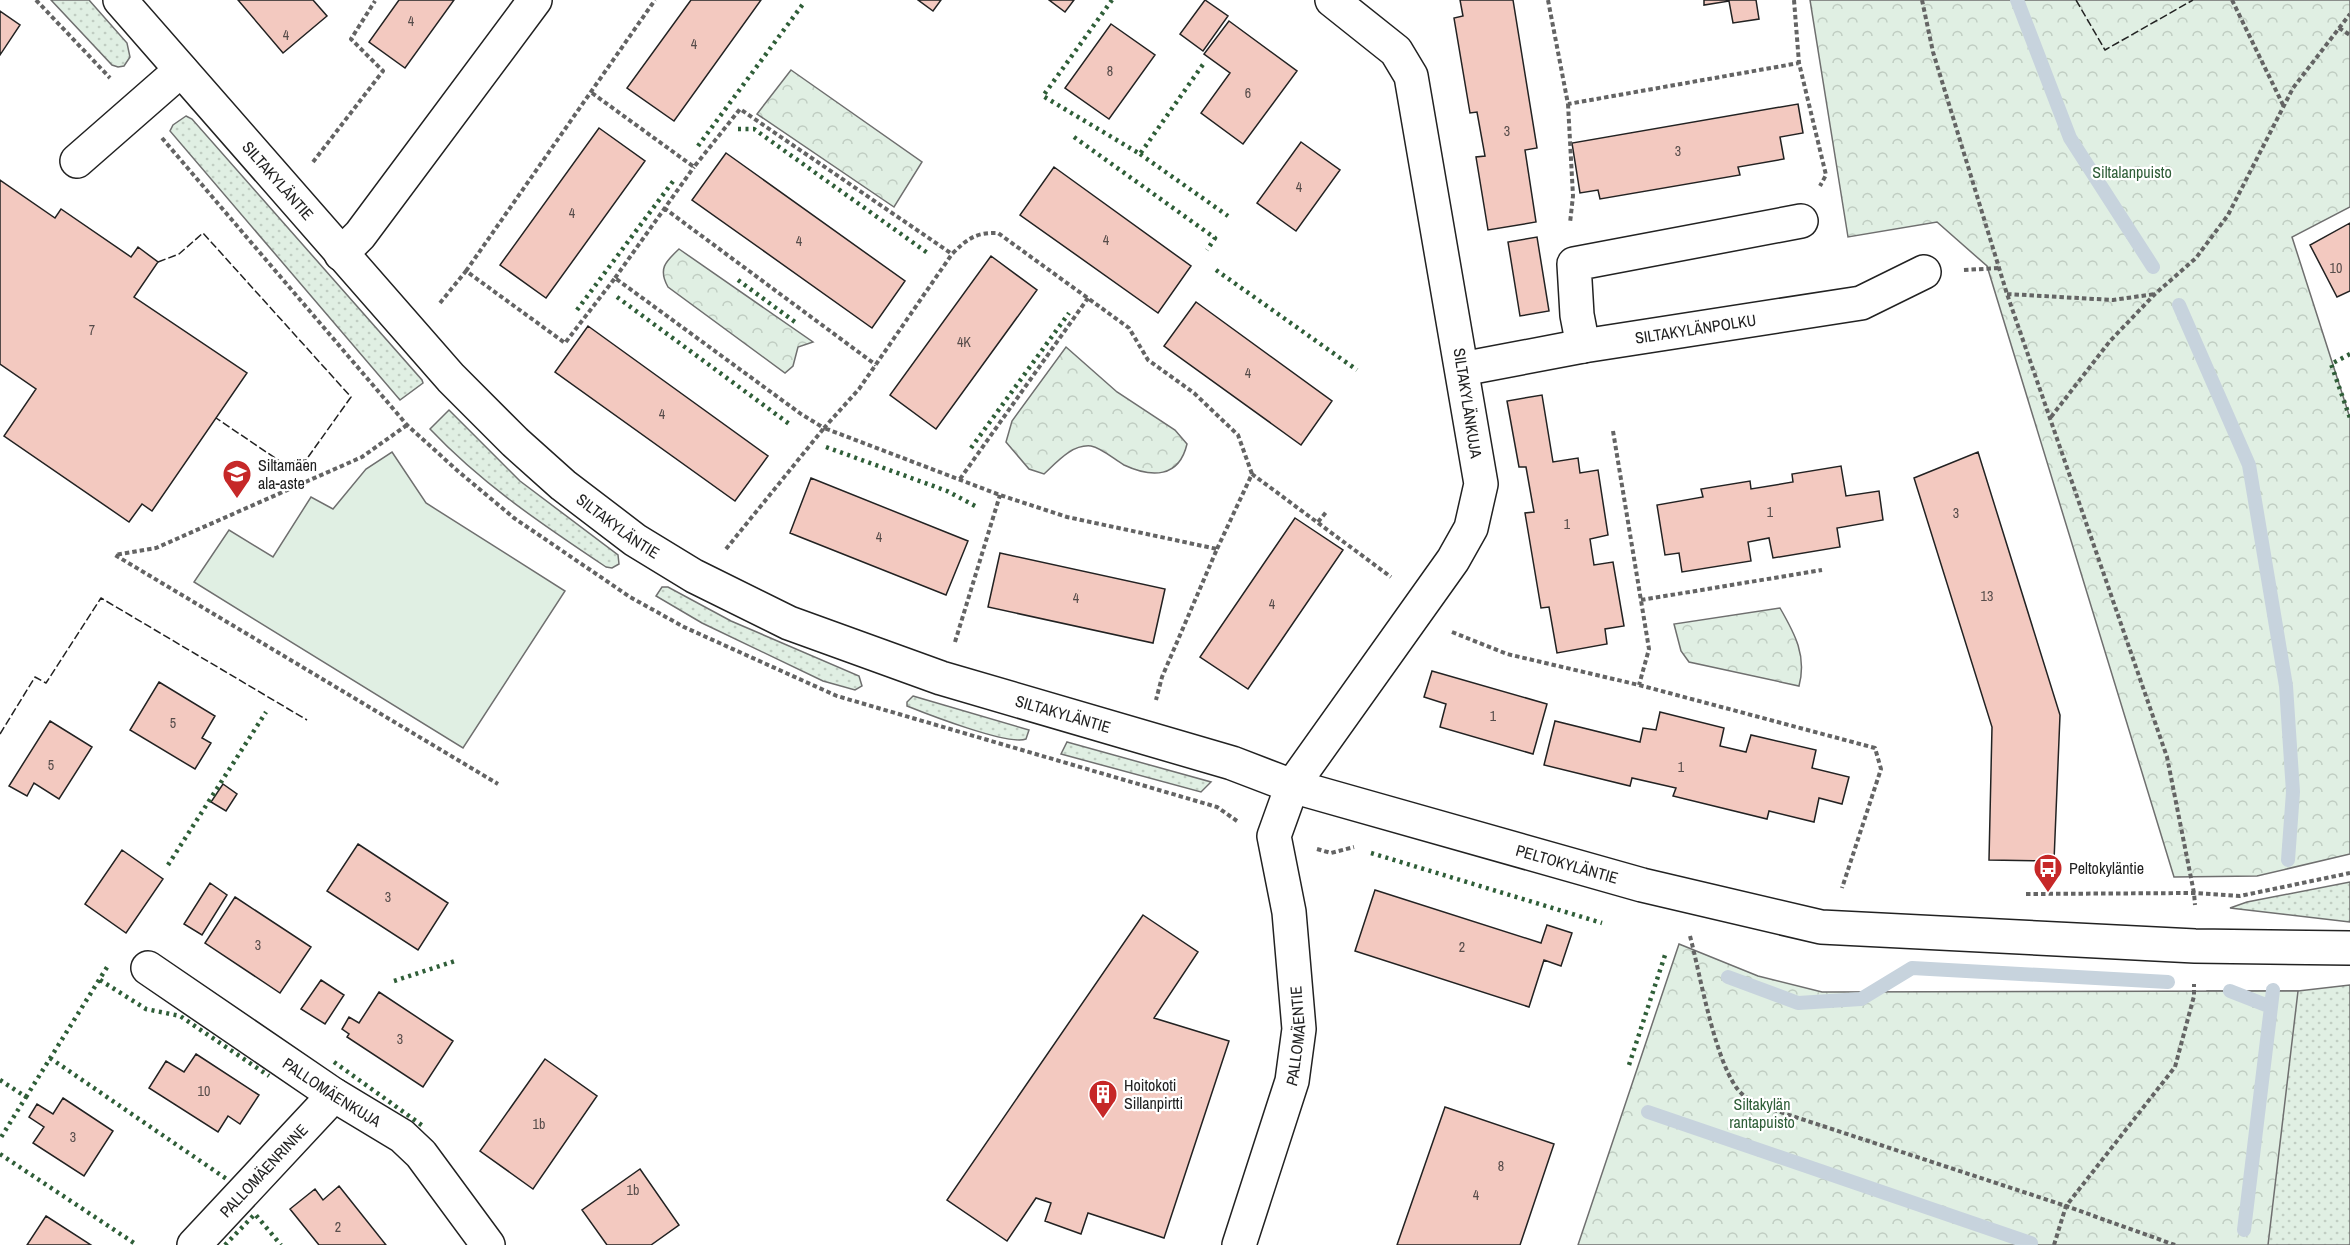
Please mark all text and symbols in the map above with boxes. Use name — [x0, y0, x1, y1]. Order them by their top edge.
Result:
house number: 4 — [408, 12, 415, 30]
house number: 4 — [283, 26, 290, 44]
house number: 4 — [691, 35, 698, 53]
house number: 8 — [1107, 62, 1113, 80]
house number: 6 — [1245, 84, 1251, 102]
house number: 3 — [1504, 122, 1510, 140]
street label: SILTAKYLÄNTIE — [238, 136, 319, 225]
house number: 3 — [1675, 142, 1681, 160]
park label: Siltalanpuisto — [2092, 161, 2172, 183]
house number: 4 — [1296, 178, 1303, 196]
house number: 4 — [569, 204, 576, 222]
house number: 4 — [1103, 231, 1110, 249]
house number: 4 — [796, 232, 803, 250]
house number: 10 — [2330, 259, 2342, 277]
street label: SILTAKYLÄNPOLKU — [1633, 308, 1758, 349]
house number: 7 — [89, 321, 95, 339]
house number: 4K — [957, 333, 971, 351]
street label: SILTAKYLÄNKUJA — [1448, 346, 1488, 460]
house number: 4 — [1245, 364, 1252, 382]
house number: 4 — [659, 405, 666, 423]
place label: Siltamäen ala-aste — [258, 454, 317, 494]
school or university icon: Siltamäen ala-aste — [221, 458, 253, 500]
street label: SILTAKYLÄNTIE — [572, 488, 664, 563]
house number: 1 — [1767, 503, 1774, 521]
house number: 3 — [1953, 504, 1959, 522]
house number: 1 — [1564, 515, 1571, 533]
house number: 4 — [876, 528, 883, 546]
house number: 13 — [1981, 587, 1993, 605]
house number: 4 — [1073, 589, 1080, 607]
house number: 4 — [1269, 595, 1276, 613]
street label: SILTAKYLÄNTIE — [1013, 689, 1113, 738]
house number: 1 — [1490, 707, 1497, 725]
house number: 5 — [170, 714, 176, 732]
house number: 5 — [48, 756, 54, 774]
house number: 1 — [1678, 758, 1685, 776]
street label: PELTOKYLÄNTIE — [1513, 839, 1621, 889]
bus stop icon: Peltokyläntie — [2032, 852, 2064, 894]
place label: Peltokyläntie — [2069, 857, 2144, 879]
house number: 3 — [385, 888, 391, 906]
house number: 3 — [255, 936, 261, 954]
house number: 2 — [1459, 938, 1465, 956]
street label: PALLOMÄENTIE — [1280, 985, 1311, 1088]
house number: 3 — [397, 1030, 403, 1048]
street label: PALLOMÄENKUJA — [279, 1052, 385, 1132]
place label: Hoitokoti Sillanpirtti — [1124, 1074, 1183, 1114]
building icon: Hoitokoti Sillanpirtti — [1087, 1078, 1119, 1120]
house number: 10 — [198, 1082, 210, 1100]
park label: Siltakylän rantapuisto — [1729, 1093, 1795, 1133]
house number: 1b — [533, 1115, 545, 1133]
street label: PALLOMÄENRINNE — [215, 1119, 313, 1222]
house number: 3 — [70, 1128, 76, 1146]
house number: 8 — [1498, 1157, 1504, 1175]
house number: 1b — [627, 1181, 639, 1199]
house number: 4 — [1473, 1186, 1480, 1204]
house number: 2 — [335, 1218, 341, 1236]

